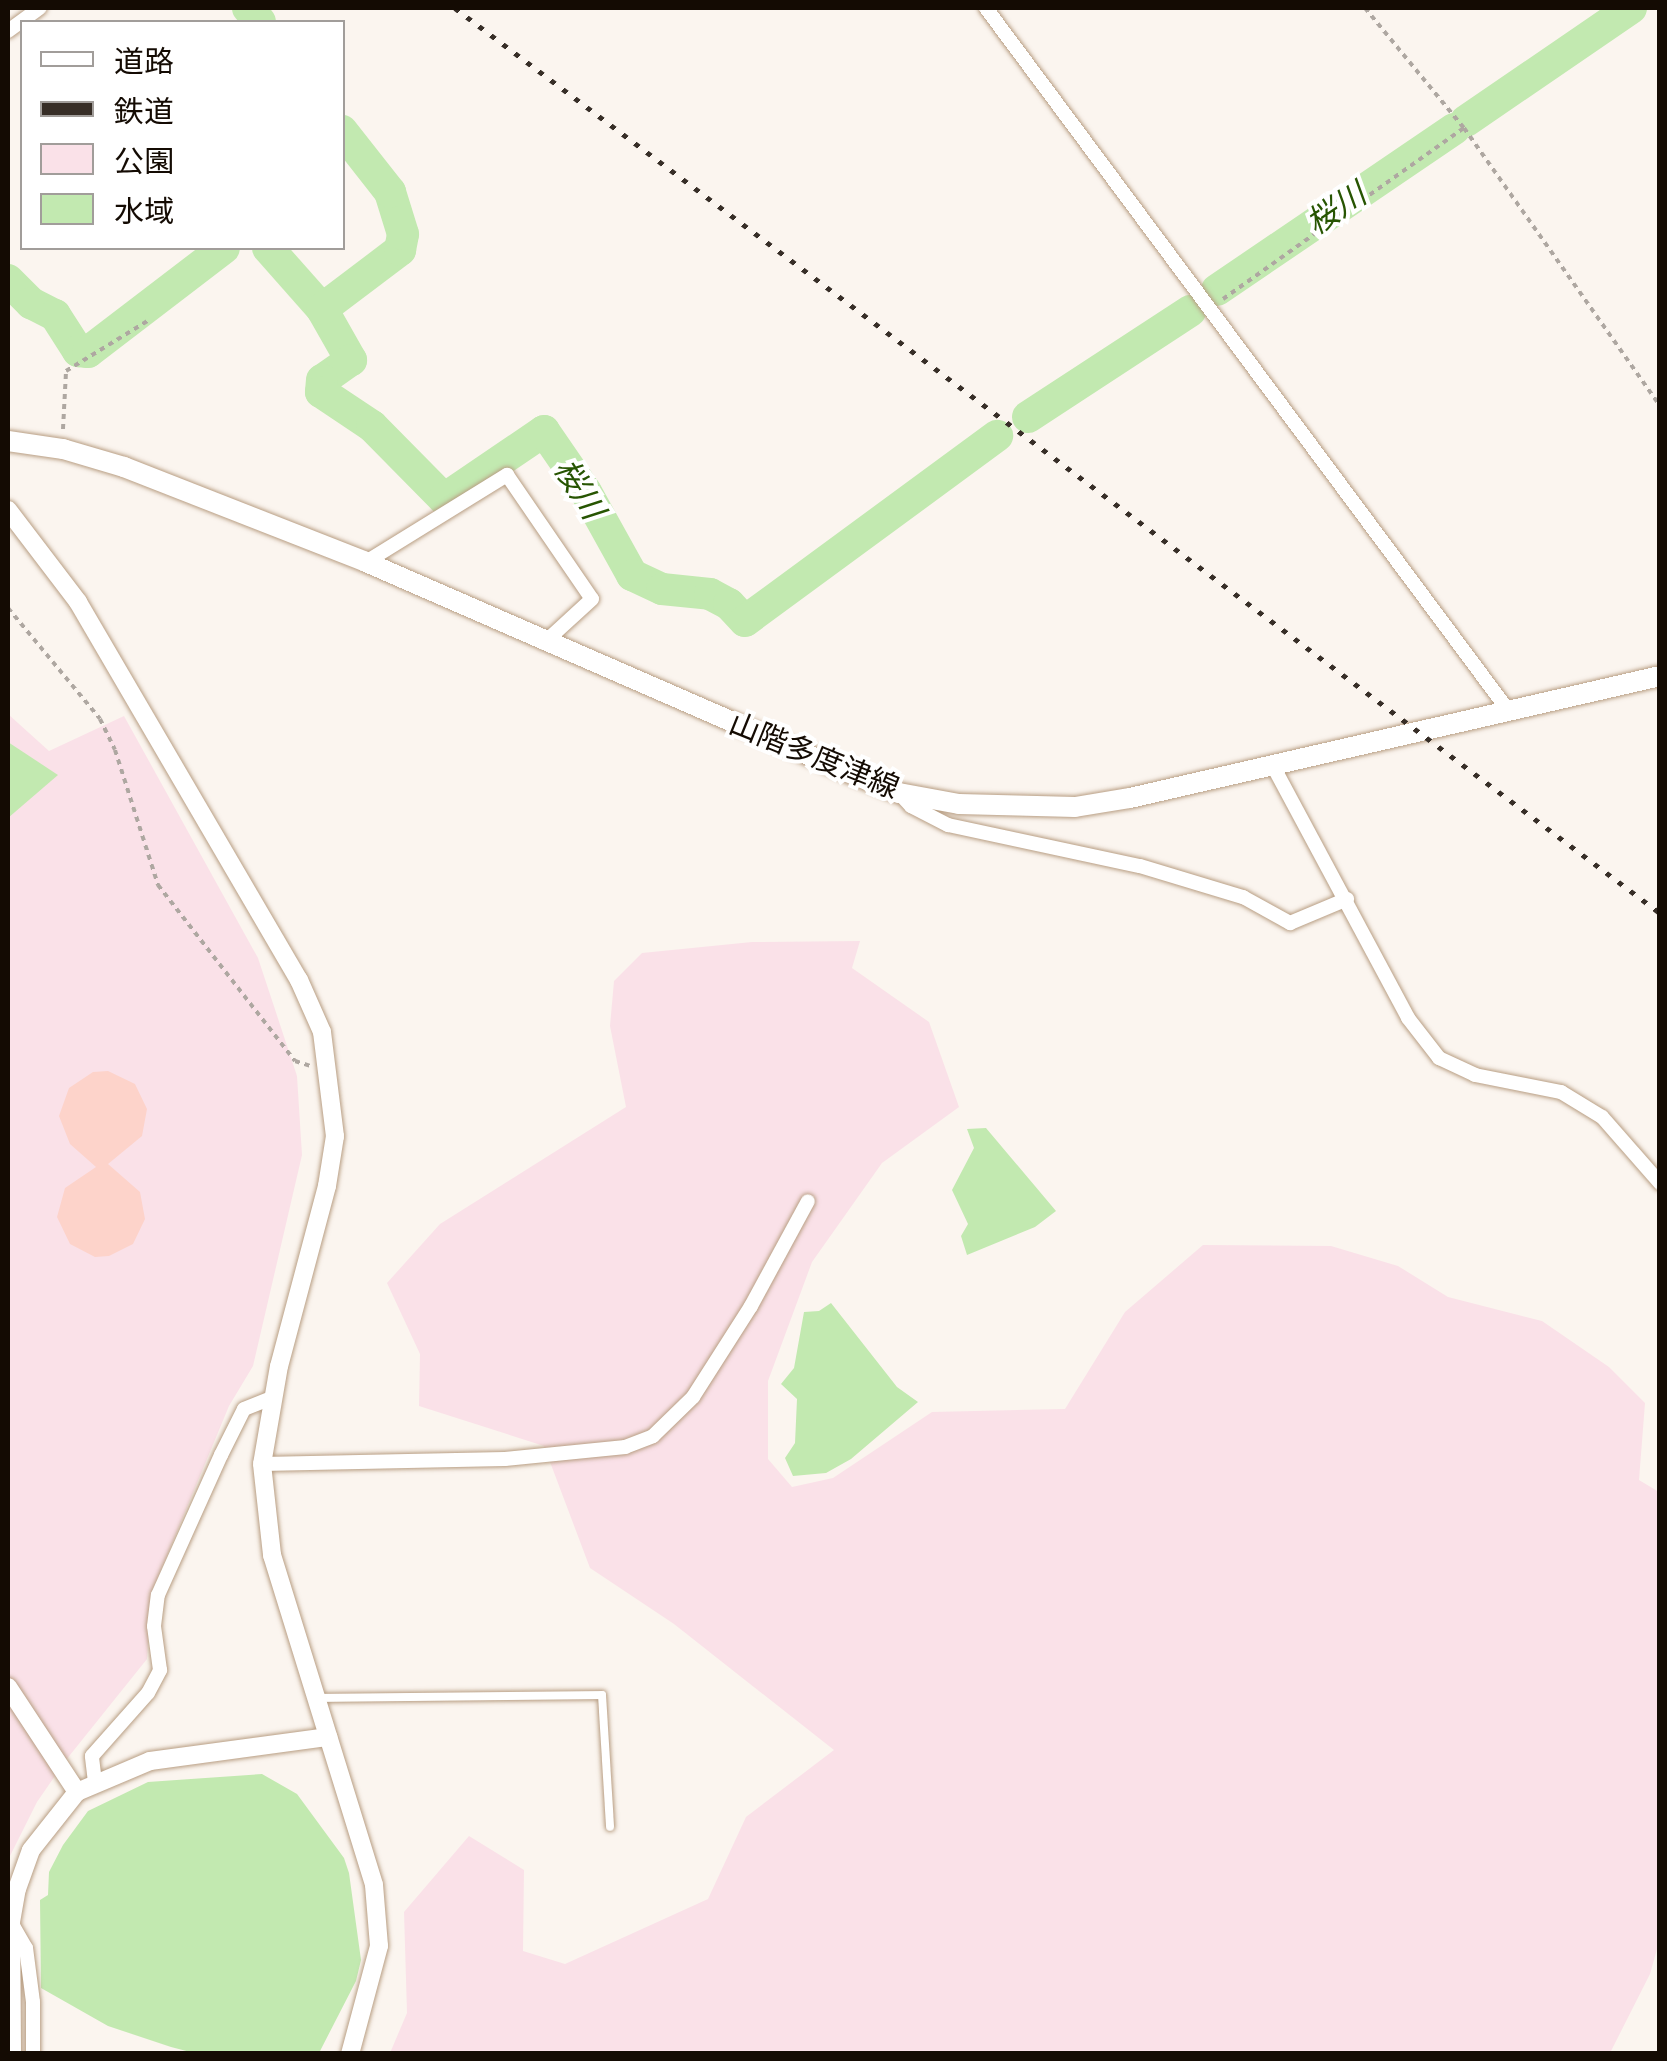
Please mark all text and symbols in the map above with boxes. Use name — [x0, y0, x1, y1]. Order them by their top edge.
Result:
legend — [20, 20, 345, 250]
text: 道路 — [114, 44, 174, 80]
text: 鉄道 — [114, 94, 174, 130]
text: 公園 — [114, 144, 174, 180]
water label: 桜川 — [1299, 175, 1373, 243]
text: 水域 — [114, 194, 174, 230]
water label: 桜川 — [546, 452, 612, 526]
street label: 山階多度津線 — [724, 706, 904, 806]

